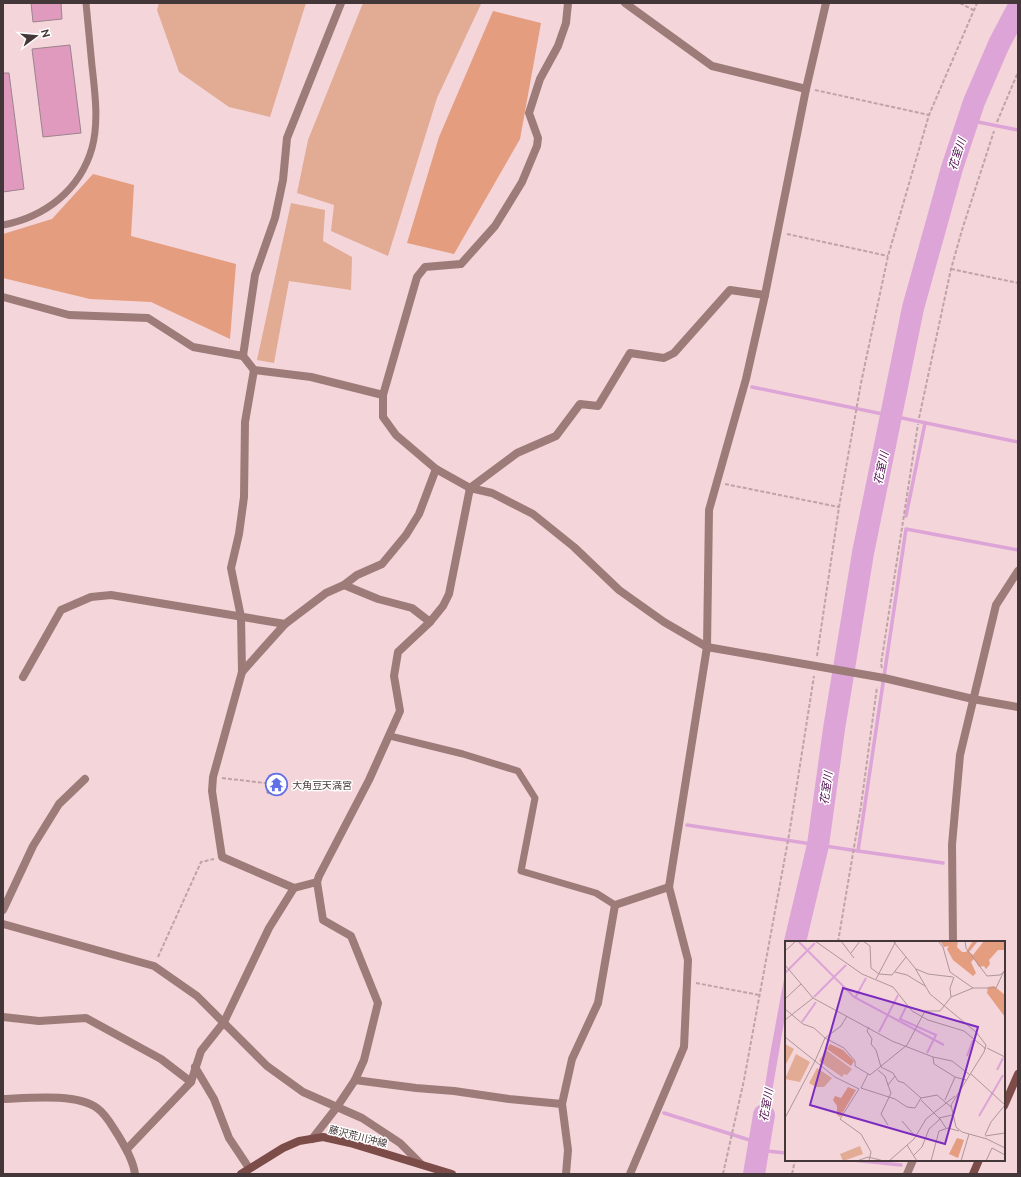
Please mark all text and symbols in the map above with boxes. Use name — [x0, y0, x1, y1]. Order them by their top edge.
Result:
north arrow — [16, 16, 56, 56]
text: N — [39, 28, 53, 39]
water label: 花室川 — [946, 136, 968, 172]
water label: 花室川 — [872, 450, 891, 485]
water label: 花室川 — [818, 770, 834, 805]
temple icon: 大角豆天満宮 — [263, 772, 289, 798]
place label: 大角豆天満宮 — [292, 780, 352, 791]
inset map — [785, 941, 1005, 1161]
water label: 花室川 — [757, 1087, 775, 1122]
street label: 藤沢荒川沖線 — [327, 1124, 388, 1149]

